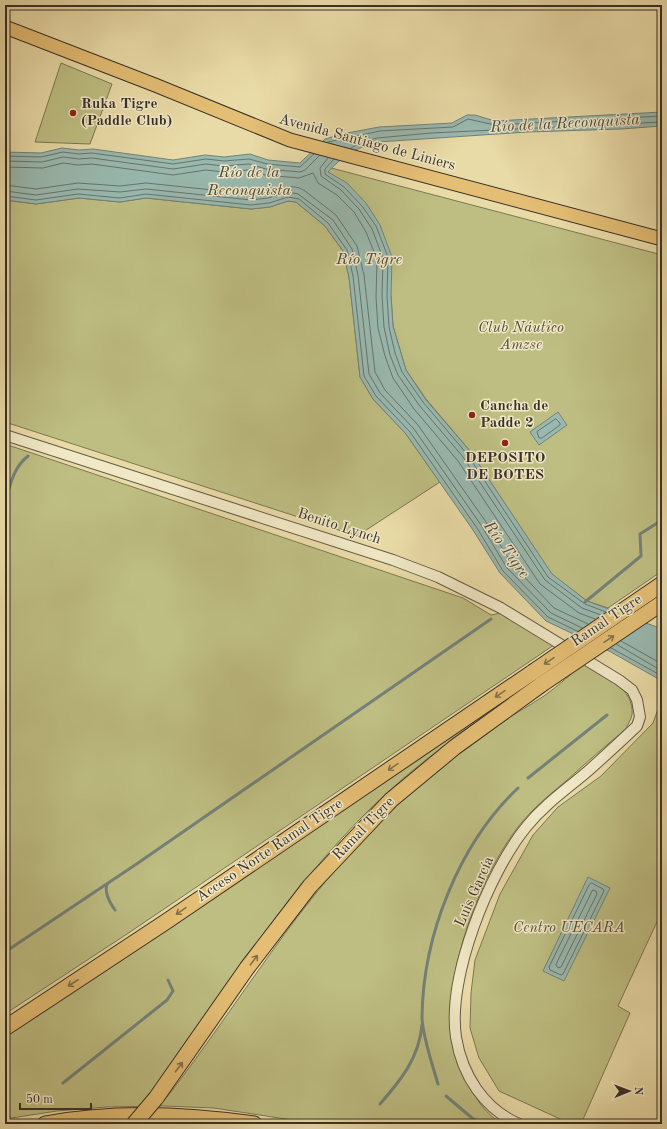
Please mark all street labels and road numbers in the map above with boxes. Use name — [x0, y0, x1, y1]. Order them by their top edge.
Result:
street label: Avenida Santiago de Liniers — [277, 112, 457, 174]
street label: Benito Lynch — [295, 506, 383, 548]
street label: Ramal Tigre — [569, 592, 645, 650]
street label: Ramal Tigre — [330, 794, 398, 864]
street label: Acceso Norte Ramal Tigre — [194, 796, 346, 906]
street label: Luis García — [453, 854, 497, 929]

